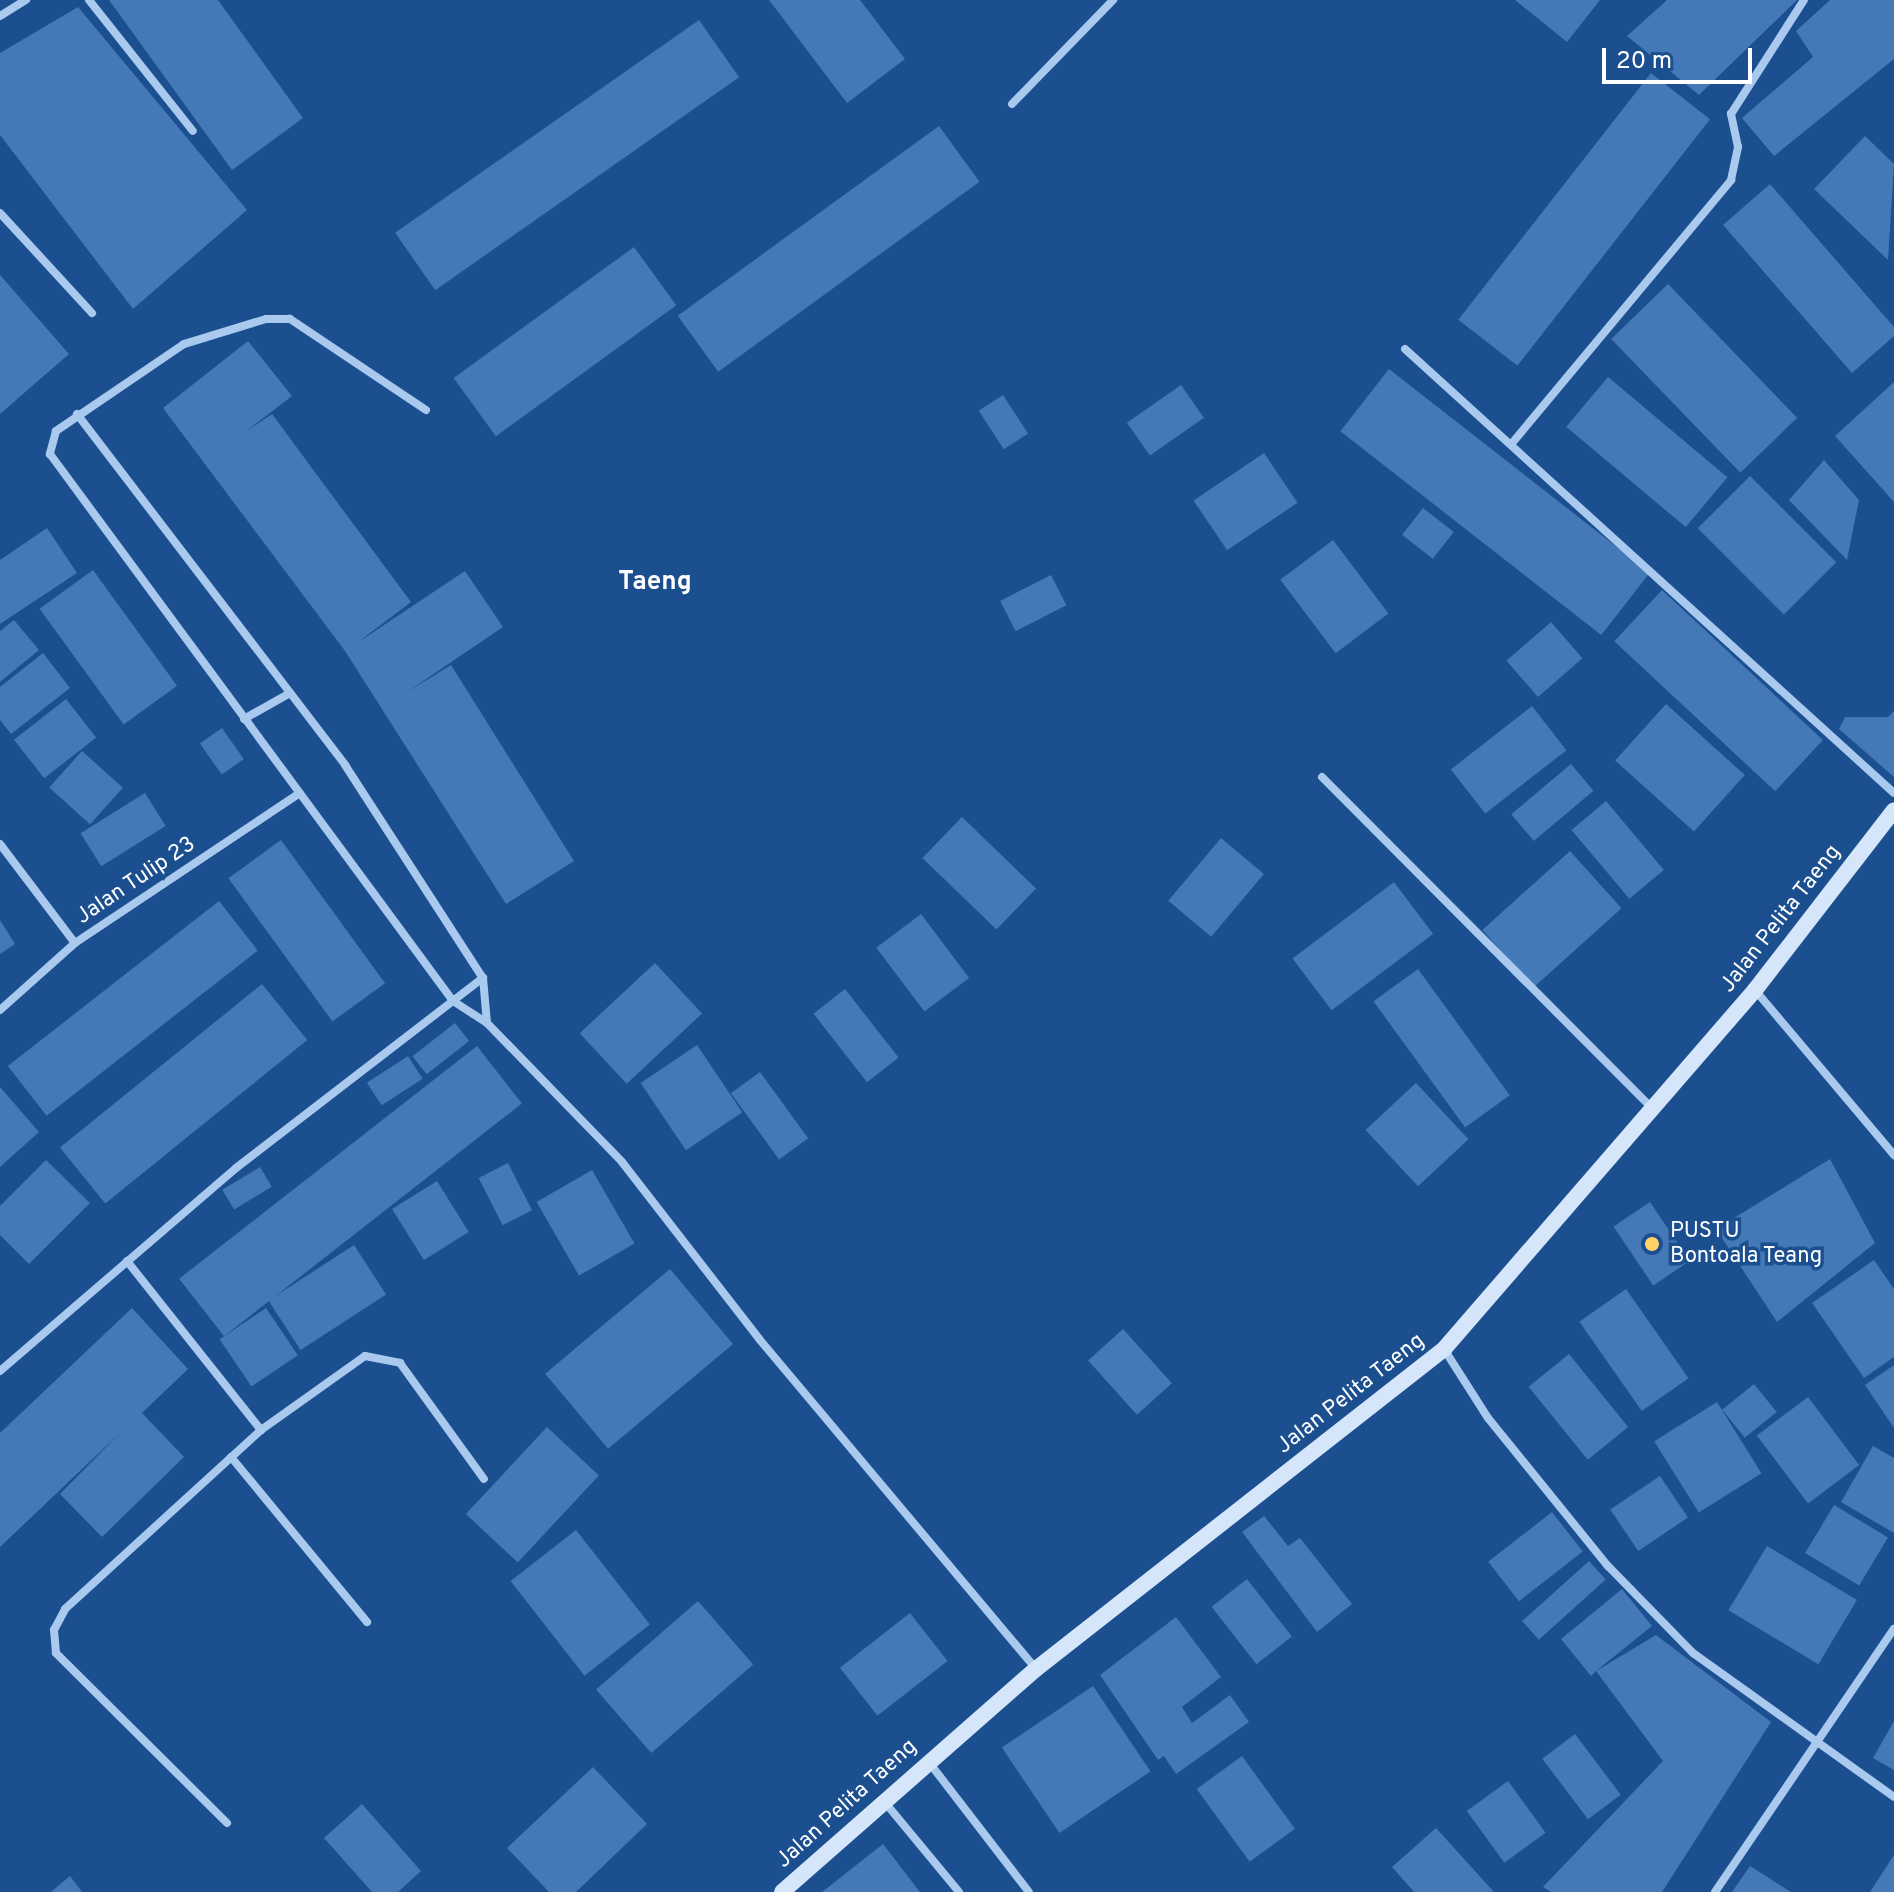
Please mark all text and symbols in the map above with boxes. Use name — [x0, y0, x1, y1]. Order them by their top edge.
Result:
scale bar — [1606, 32, 1756, 82]
text: 20 m — [1616, 47, 1672, 77]
district label: Taeng — [618, 567, 692, 599]
street label: Jalan Tulip 23 — [71, 831, 201, 931]
street label: Jalan Pelita Taeng — [1715, 839, 1847, 999]
place label: PUSTU Bontoala Teang — [1670, 1218, 1823, 1270]
marker: PUSTU Bontoala Teang — [1641, 1233, 1663, 1255]
street label: Jalan Pelita Taeng — [1271, 1328, 1431, 1460]
street label: Jalan Pelita Taeng — [771, 1734, 923, 1874]

